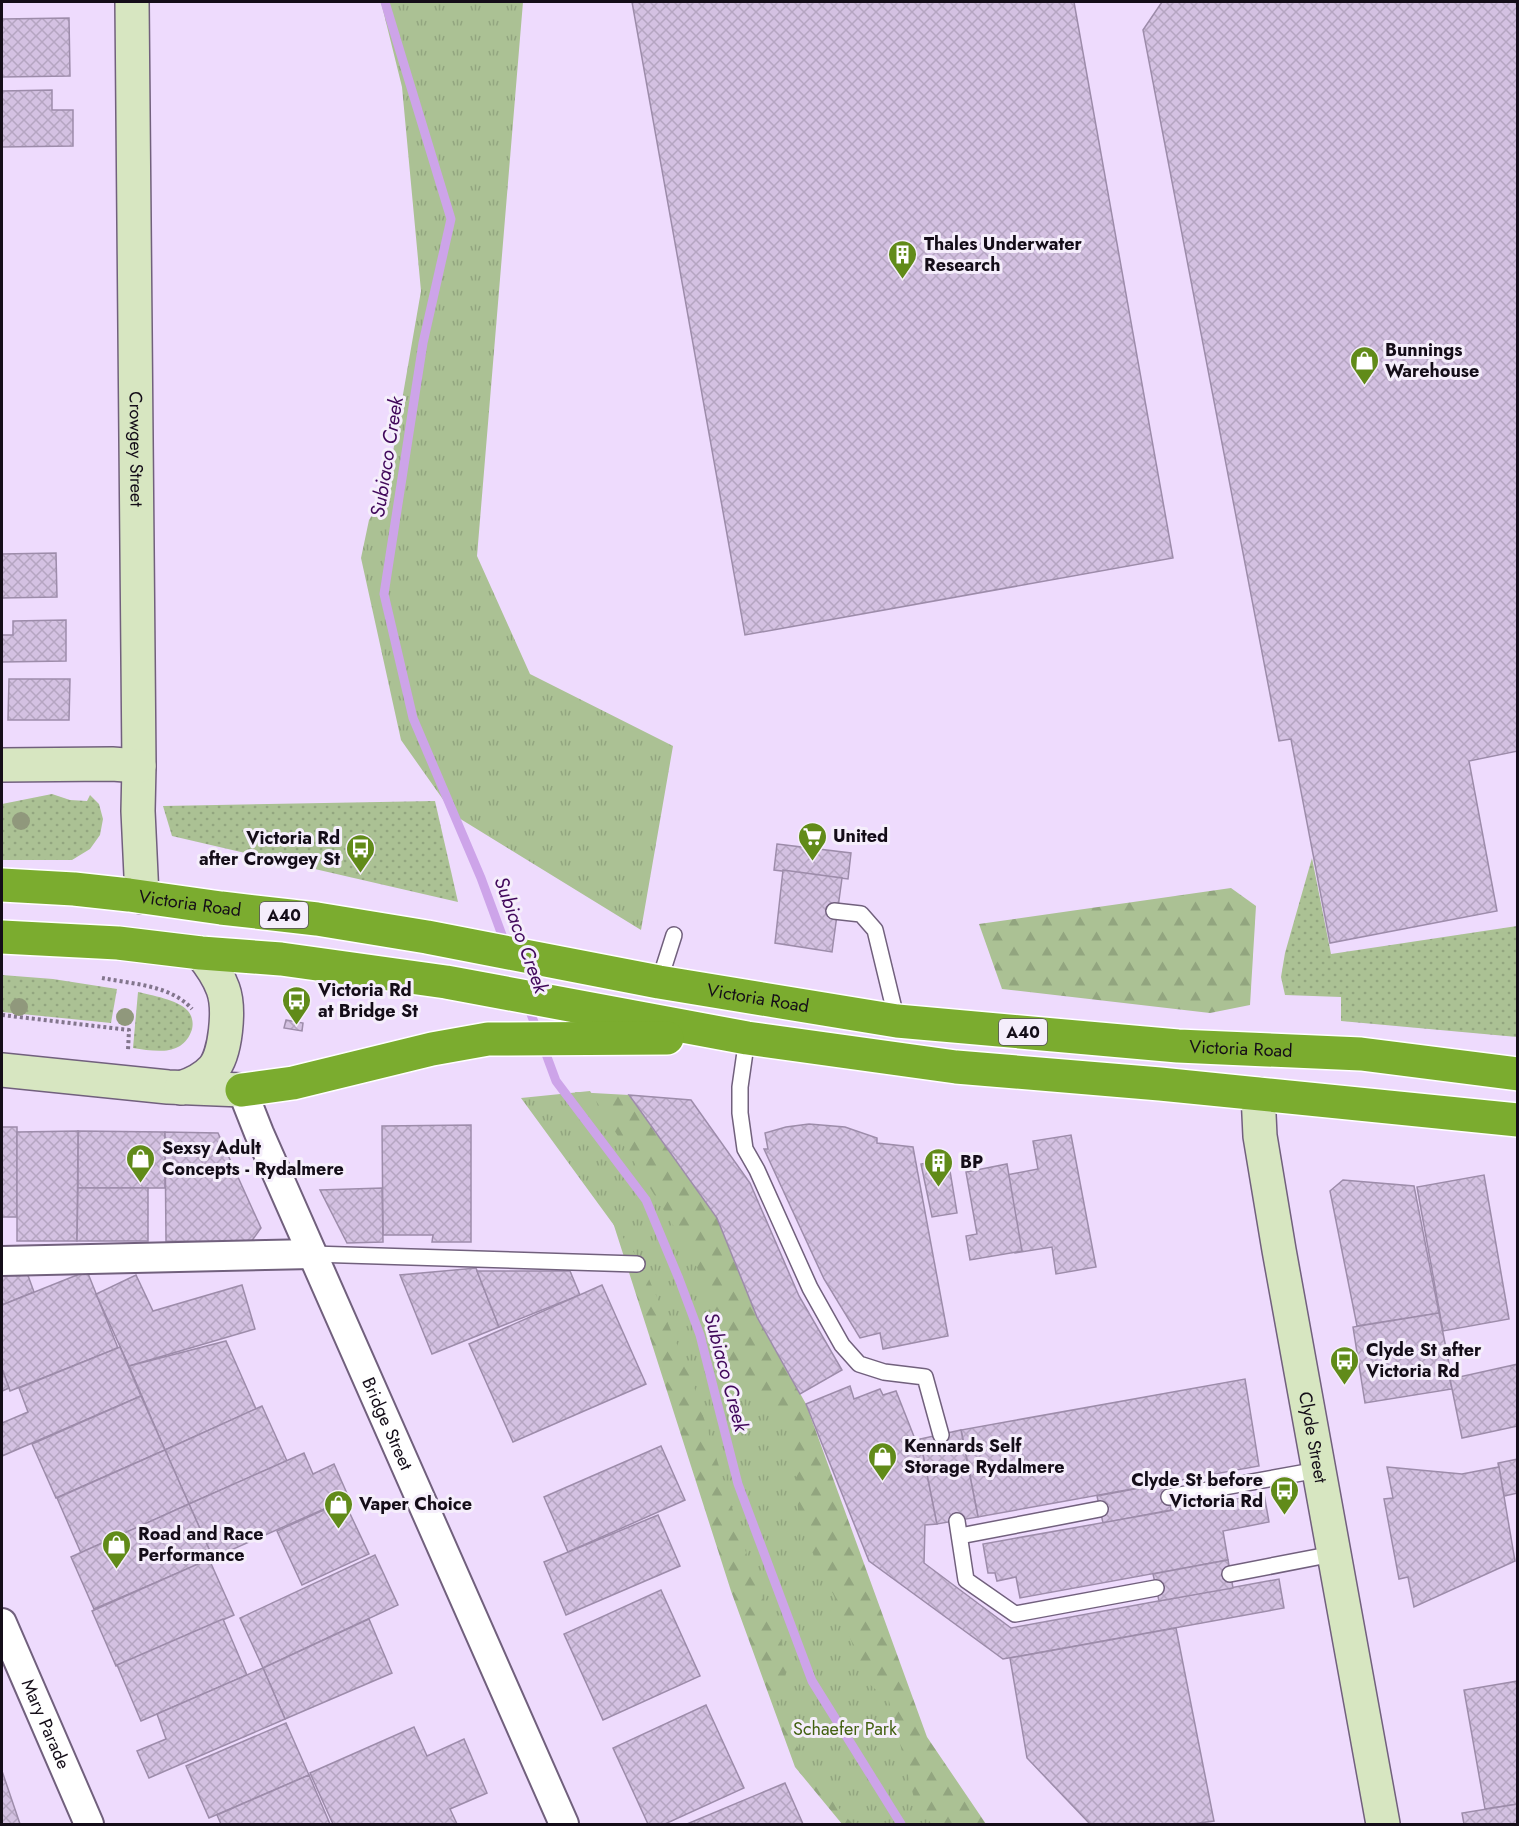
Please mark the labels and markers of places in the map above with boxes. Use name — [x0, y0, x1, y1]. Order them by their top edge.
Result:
place label: Thales Underwater Research — [924, 231, 1083, 278]
building icon: Thales Underwater Research — [887, 238, 919, 280]
place label: Bunnings Warehouse — [1385, 337, 1479, 384]
shop icon: Bunnings Warehouse — [1348, 344, 1380, 386]
supermarket icon: United — [796, 820, 828, 862]
place label: United — [833, 823, 888, 849]
place label: Victoria Rd after Crowgey St — [199, 825, 340, 872]
bus stop icon: Victoria Rd after Crowgey St — [345, 832, 377, 874]
place label: Victoria Rd at Bridge St — [317, 977, 418, 1024]
bus stop icon: Victoria Rd at Bridge St — [281, 984, 313, 1026]
place label: Sexsy Adult Concepts - Rydalmere — [162, 1135, 344, 1182]
shop icon: Sexsy Adult Concepts - Rydalmere — [125, 1142, 157, 1184]
building icon: BP — [923, 1146, 955, 1188]
place label: BP — [960, 1149, 983, 1175]
place label: Clyde St after Victoria Rd — [1365, 1337, 1482, 1384]
bus stop icon: Clyde St after Victoria Rd — [1329, 1344, 1361, 1386]
place label: Kennards Self Storage Rydalmere — [904, 1433, 1065, 1480]
shop icon: Kennards Self Storage Rydalmere — [867, 1440, 899, 1482]
place label: Clyde St before Victoria Rd — [1131, 1467, 1263, 1514]
bus stop icon: Clyde St before Victoria Rd — [1268, 1474, 1300, 1516]
shop icon: Vaper Choice — [322, 1488, 354, 1530]
place label: Vaper Choice — [358, 1491, 472, 1517]
place label: Road and Race Performance — [138, 1521, 264, 1568]
shop icon: Road and Race Performance — [101, 1528, 133, 1570]

